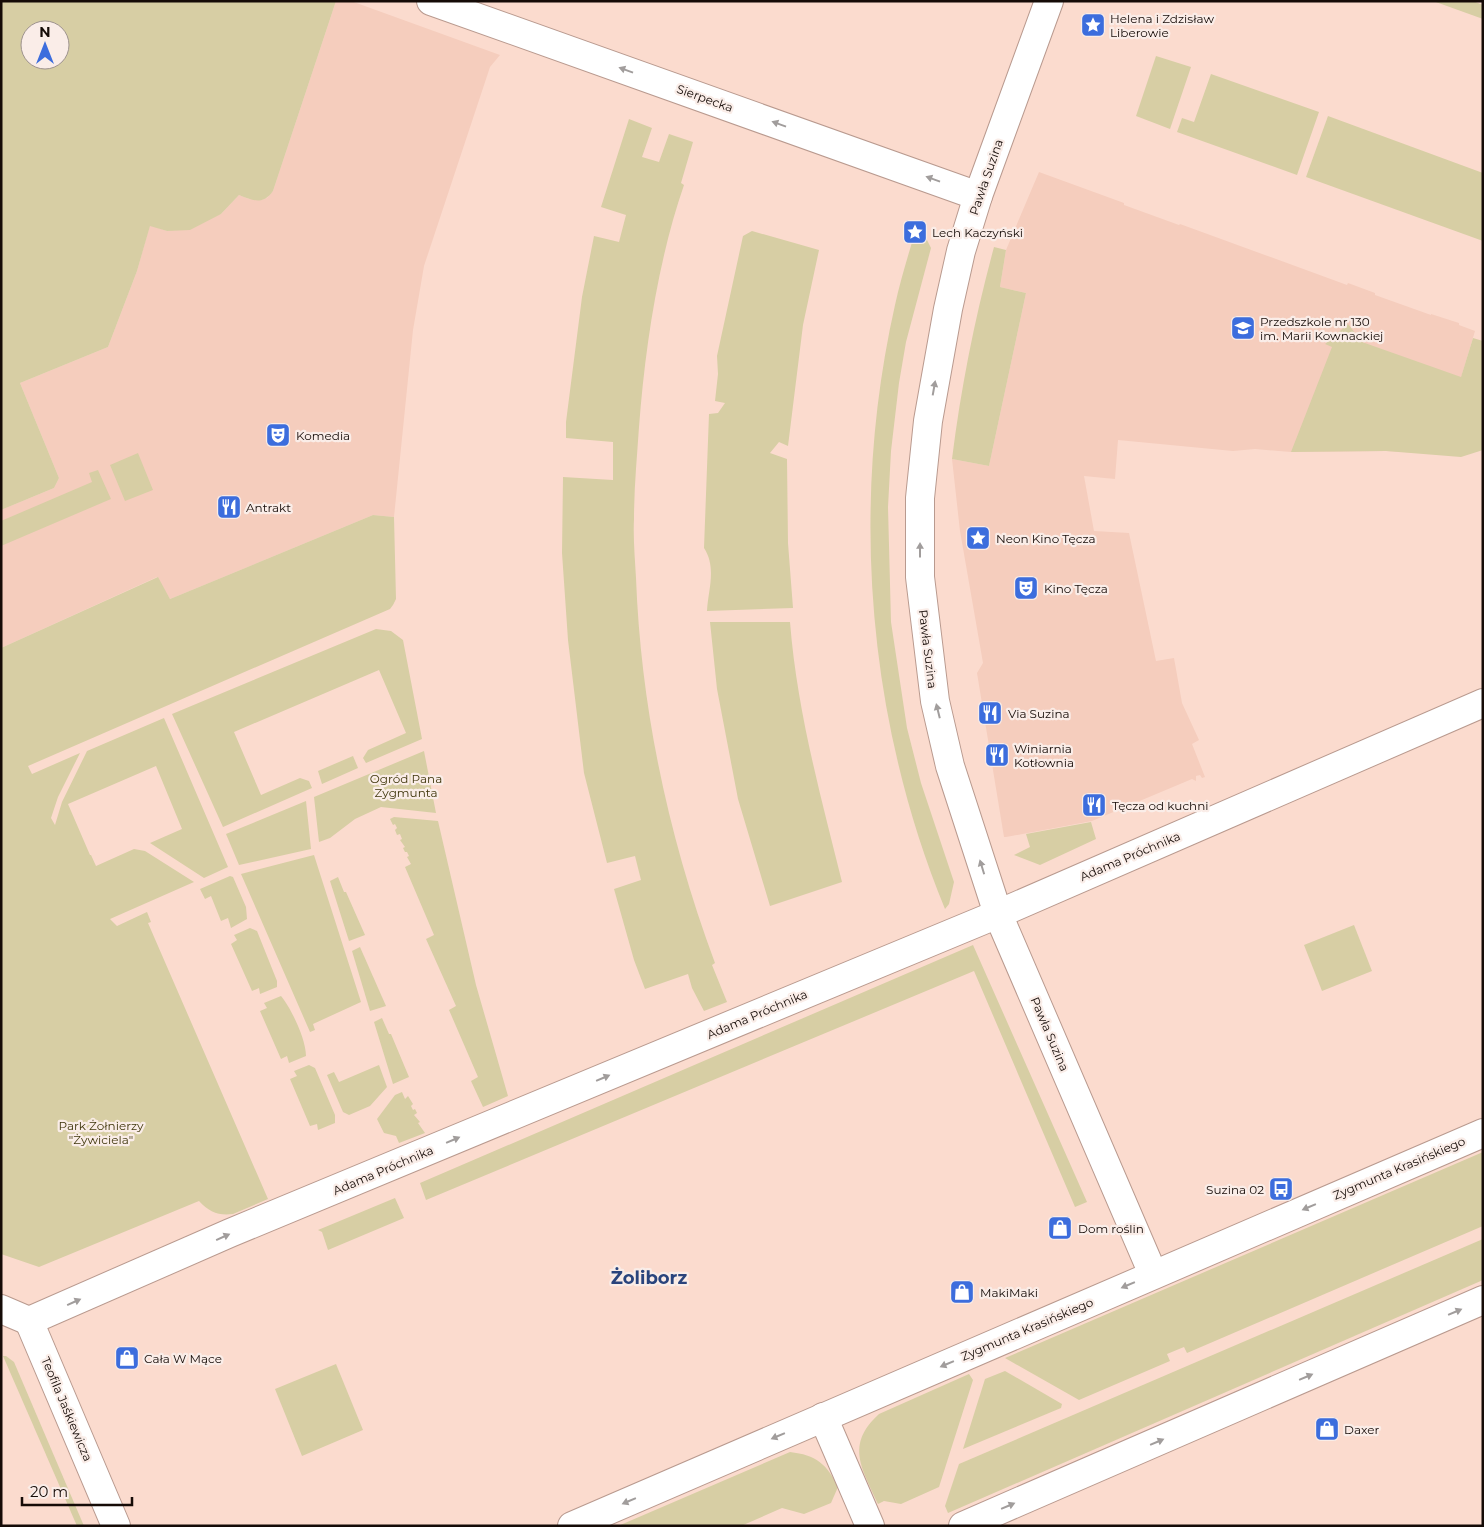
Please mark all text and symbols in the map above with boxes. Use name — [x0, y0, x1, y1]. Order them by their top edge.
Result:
place label: Helena i Zdzisław Liberowie — [1110, 11, 1214, 40]
place icon: Helena i Zdzisław Liberowie — [1080, 12, 1106, 38]
north arrow — [20, 20, 70, 70]
text: N — [39, 23, 51, 41]
one-way arrow — [619, 66, 634, 73]
street label: Sierpecka — [675, 81, 735, 115]
one-way arrow — [772, 120, 787, 127]
street label: Pawła Suzina — [966, 137, 1006, 217]
one-way arrow — [925, 175, 940, 182]
place icon: Lech Kaczyński — [902, 219, 928, 245]
place label: Lech Kaczyński — [932, 225, 1023, 240]
place label: Przedszkole nr 130 im. Marii Kownackiej — [1260, 314, 1383, 343]
school or university icon: Przedszkole nr 130 im. Marii Kownackiej — [1230, 315, 1256, 341]
one-way arrow — [930, 380, 938, 396]
theatre icon: Komedia — [265, 422, 291, 448]
place label: Komedia — [296, 428, 350, 443]
restaurant icon: Antrakt — [216, 494, 242, 520]
place label: Antrakt — [246, 500, 291, 515]
place icon: Neon Kino Tęcza — [965, 525, 991, 551]
place label: Neon Kino Tęcza — [996, 531, 1096, 546]
one-way arrow — [916, 542, 924, 558]
theatre icon: Kino Tęcza — [1013, 575, 1039, 601]
place label: Kino Tęcza — [1044, 581, 1108, 596]
street label: Pawła Suzina — [916, 609, 940, 689]
restaurant icon: Via Suzina — [977, 700, 1003, 726]
one-way arrow — [934, 704, 942, 719]
place label: Via Suzina — [1008, 706, 1070, 721]
place label: Winiarnia Kotłownia — [1014, 741, 1074, 770]
restaurant icon: Winiarnia Kotłownia — [984, 742, 1010, 768]
park label: Ogród Pana Zygmunta — [370, 771, 442, 800]
restaurant icon: Tęcza od kuchni — [1081, 792, 1107, 818]
place label: Tęcza od kuchni — [1112, 798, 1209, 813]
street label: Adama Próchnika — [1078, 828, 1182, 884]
one-way arrow — [978, 860, 986, 875]
street label: Adama Próchnika — [705, 986, 809, 1042]
street label: Pawła Suzina — [1028, 995, 1072, 1073]
one-way arrow — [596, 1073, 610, 1081]
park label: Park Żołnierzy "Żywiciela" — [59, 1118, 144, 1147]
street label: Zygmunta Krasińskiego — [1331, 1133, 1467, 1203]
one-way arrow — [446, 1136, 460, 1144]
street label: Adama Próchnika — [331, 1142, 435, 1198]
bus stop icon: Suzina 02 — [1268, 1176, 1294, 1202]
place label: Suzina 02 — [1206, 1182, 1264, 1197]
one-way arrow — [1301, 1203, 1316, 1211]
shop icon: Dom roślin — [1047, 1215, 1073, 1241]
place label: Dom roślin — [1078, 1221, 1144, 1236]
one-way arrow — [216, 1232, 230, 1240]
district label: Żoliborz — [611, 1267, 687, 1289]
shop icon: MakiMaki — [949, 1279, 975, 1305]
one-way arrow — [1121, 1282, 1135, 1290]
place label: MakiMaki — [980, 1285, 1038, 1300]
street label: Zygmunta Krasińskiego — [959, 1294, 1095, 1364]
one-way arrow — [67, 1297, 81, 1305]
one-way arrow — [1448, 1308, 1462, 1316]
shop icon: Cała W Mące — [114, 1345, 140, 1371]
place label: Cała W Mące — [144, 1351, 222, 1366]
street label: Teofila Jaśkiewicza — [38, 1355, 96, 1463]
one-way arrow — [940, 1360, 954, 1368]
one-way arrow — [1299, 1372, 1313, 1380]
shop icon: Daxer — [1314, 1416, 1340, 1442]
place label: Daxer — [1344, 1422, 1379, 1437]
one-way arrow — [771, 1433, 785, 1441]
one-way arrow — [1150, 1437, 1164, 1445]
scale bar — [22, 1474, 132, 1506]
text: 20 m — [30, 1482, 68, 1501]
one-way arrow — [622, 1498, 636, 1506]
one-way arrow — [1001, 1502, 1015, 1510]

